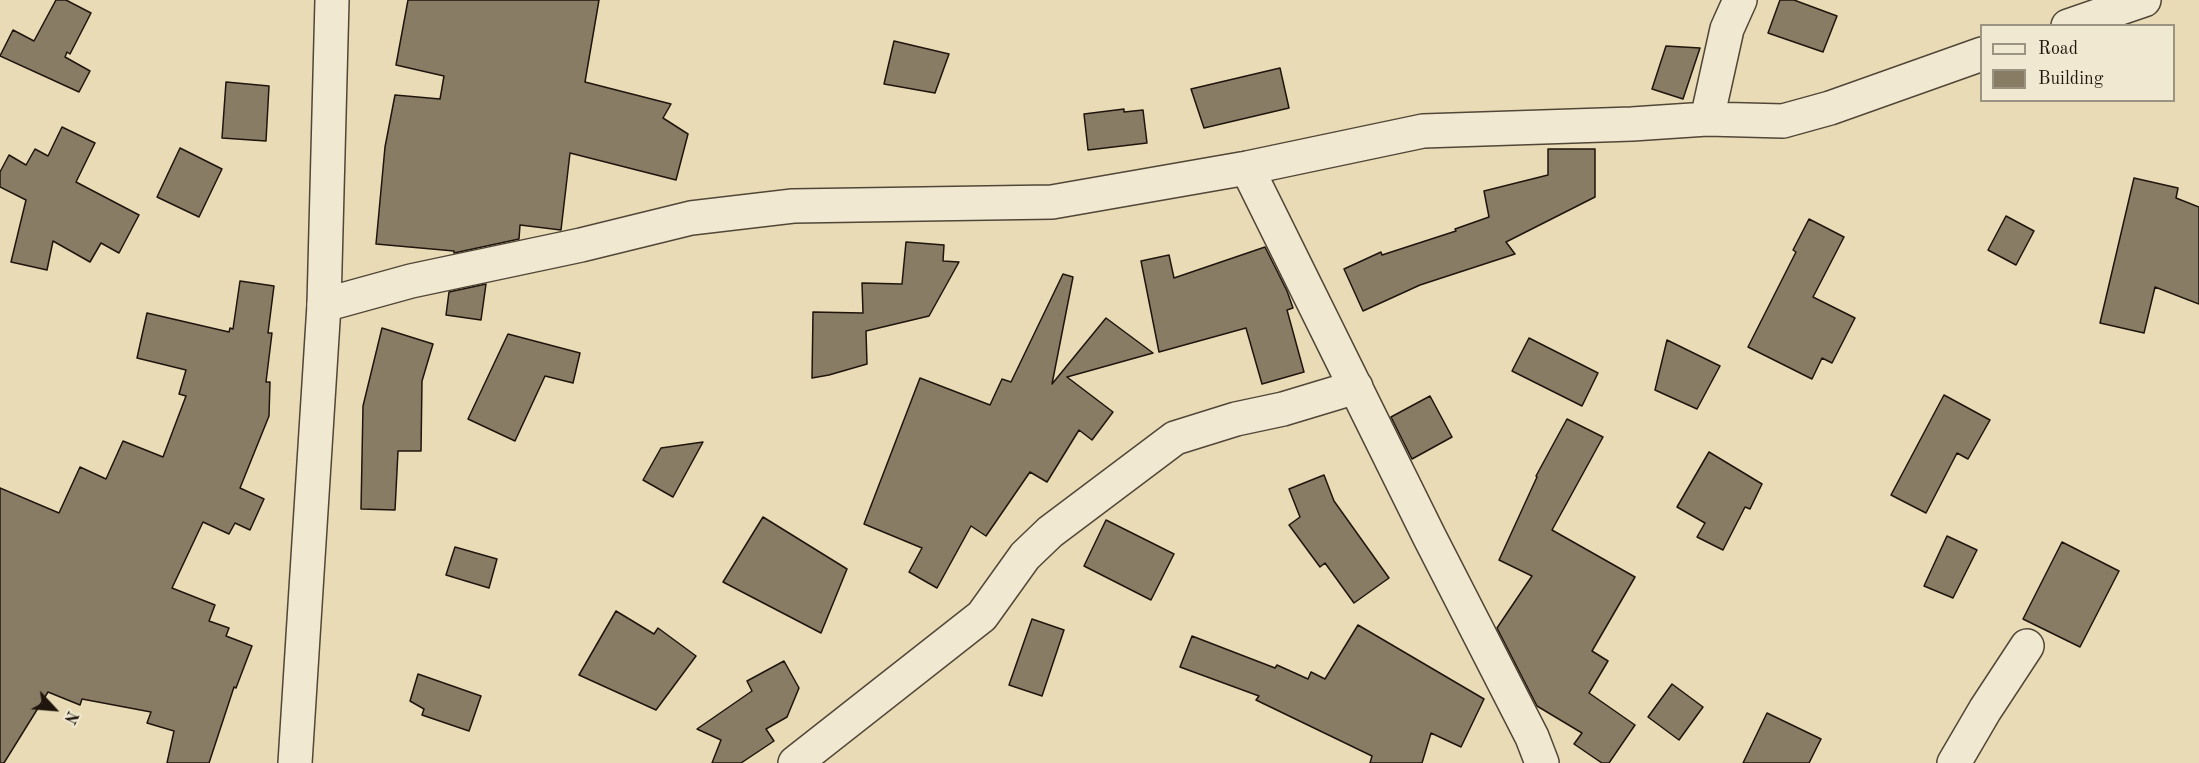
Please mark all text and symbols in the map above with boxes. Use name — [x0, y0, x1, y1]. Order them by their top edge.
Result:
legend — [1980, 24, 2175, 102]
text: Road — [2038, 40, 2078, 58]
text: Building — [2038, 70, 2103, 88]
north arrow — [24, 679, 84, 739]
text: N — [60, 708, 80, 726]

